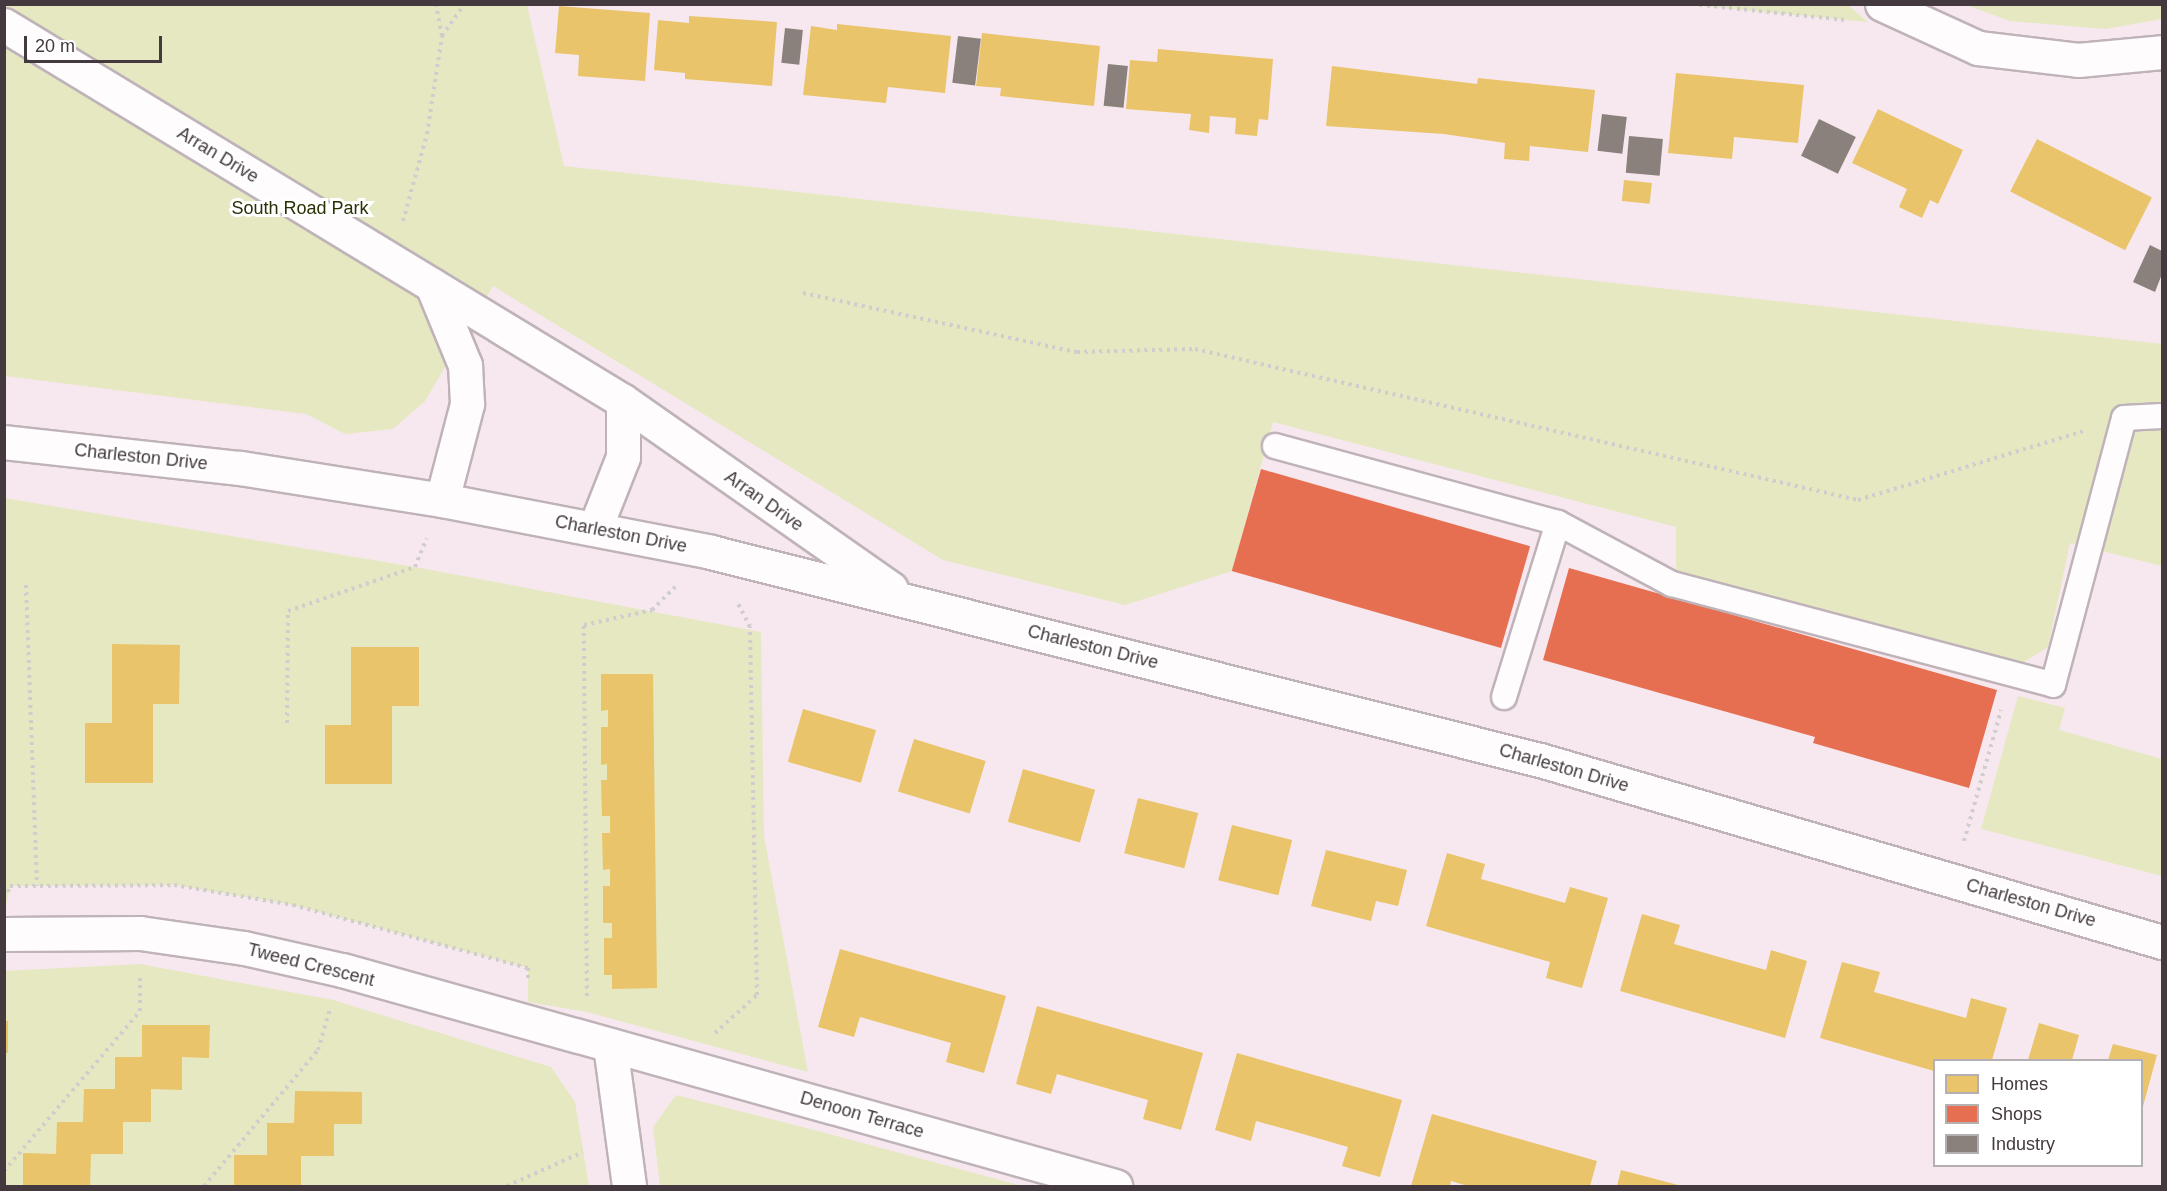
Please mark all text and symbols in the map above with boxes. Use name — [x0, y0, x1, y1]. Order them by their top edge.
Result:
scale bar — [27, 24, 165, 62]
text: 20 m — [35, 36, 75, 56]
street label: Arran Drive — [173, 122, 263, 188]
park label: South Road Park — [231, 197, 369, 219]
street label: Charleston Drive — [73, 439, 209, 475]
street label: Arran Drive — [721, 466, 807, 536]
street label: Charleston Drive — [553, 511, 689, 557]
street label: Charleston Drive — [1025, 620, 1161, 674]
street label: Charleston Drive — [1497, 739, 1631, 797]
street label: Charleston Drive — [1964, 874, 2098, 932]
street label: Tweed Crescent — [245, 939, 377, 991]
legend — [1933, 1059, 2143, 1167]
text: Homes — [1991, 1074, 2048, 1094]
street label: Denoon Terrace — [797, 1087, 927, 1143]
text: Shops — [1991, 1104, 2042, 1124]
text: Industry — [1991, 1134, 2055, 1154]

